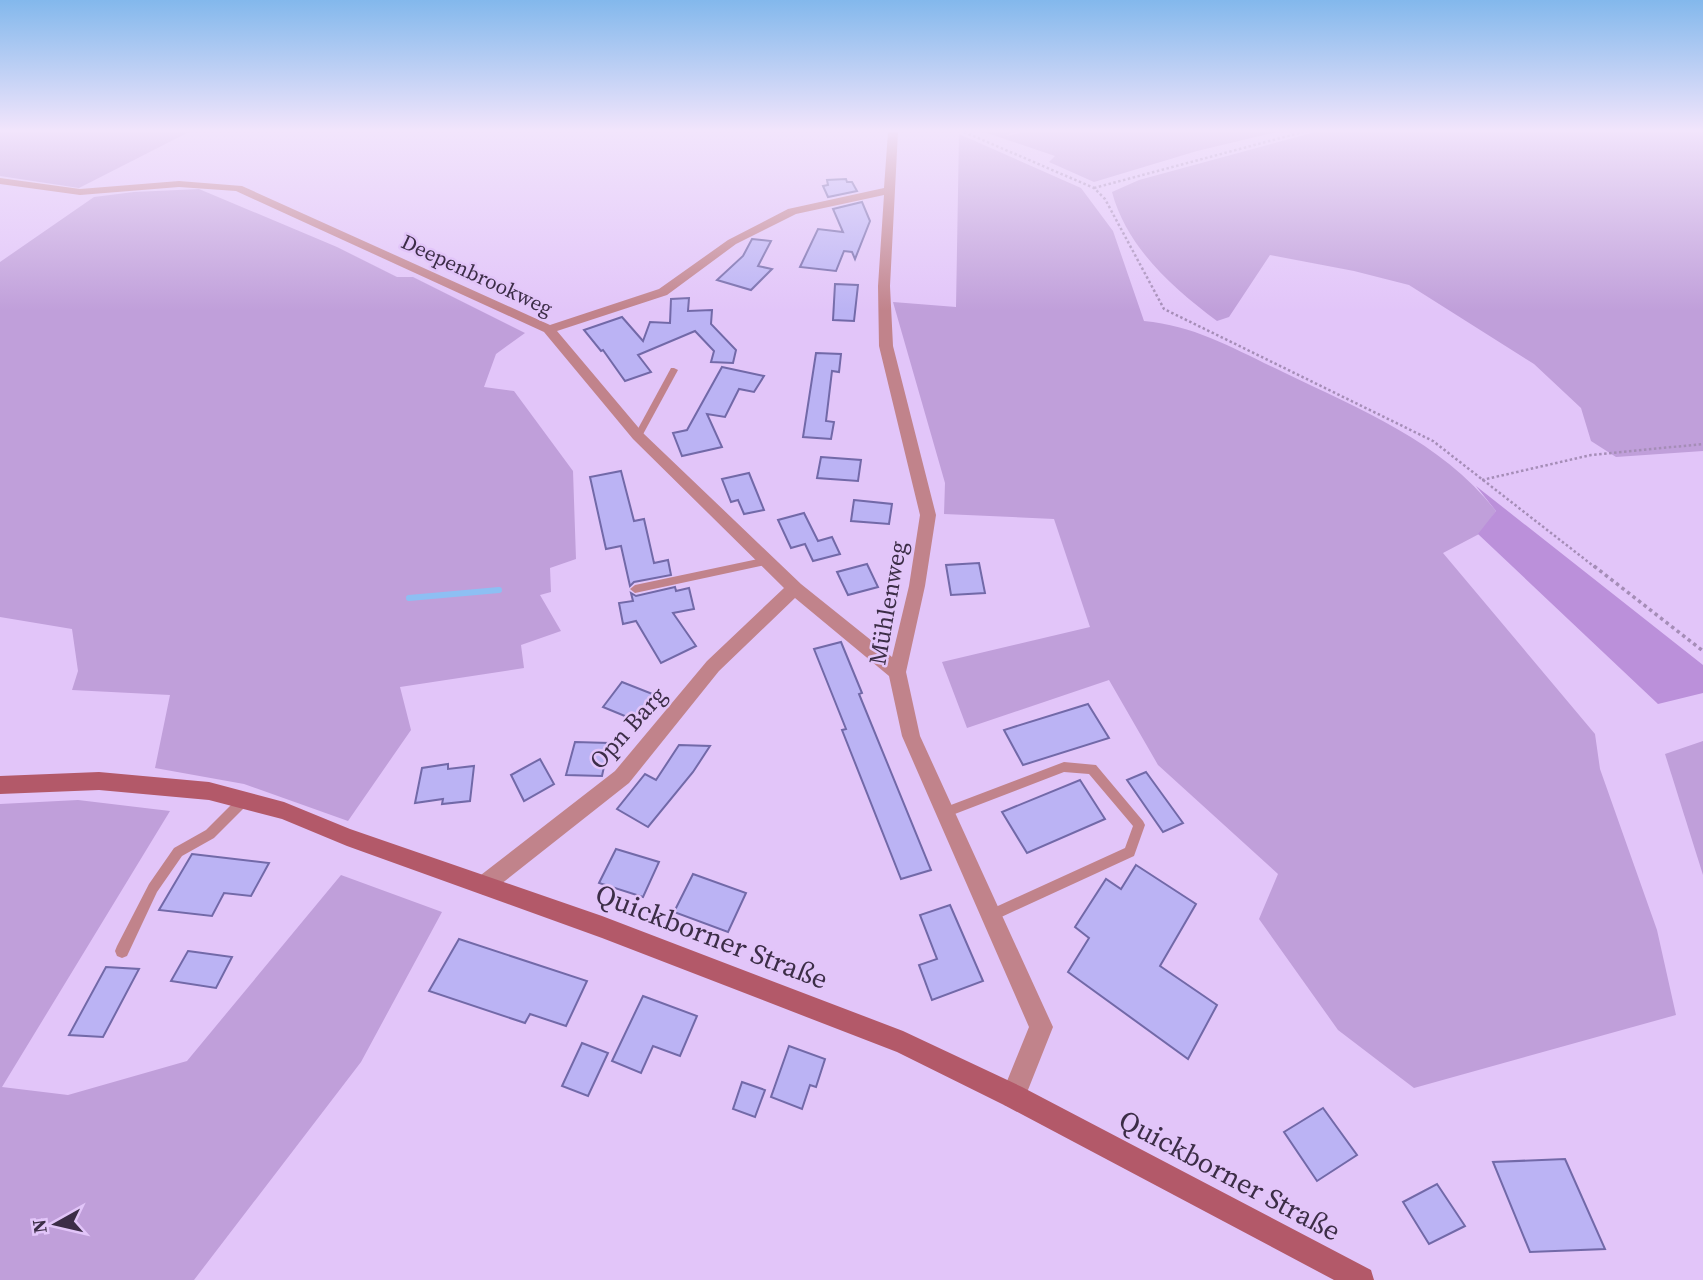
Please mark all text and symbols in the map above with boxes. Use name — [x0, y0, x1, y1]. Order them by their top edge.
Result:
street label: Deepenbrookweg — [397, 227, 558, 322]
street label: Mühlenweg — [860, 538, 915, 667]
street label: Opn Barg — [582, 679, 674, 776]
street label: Quickborner Straße — [590, 874, 834, 998]
street label: Quickborner Straße — [1113, 1100, 1347, 1250]
north arrow — [21, 1189, 91, 1259]
text: N — [25, 1218, 53, 1235]

